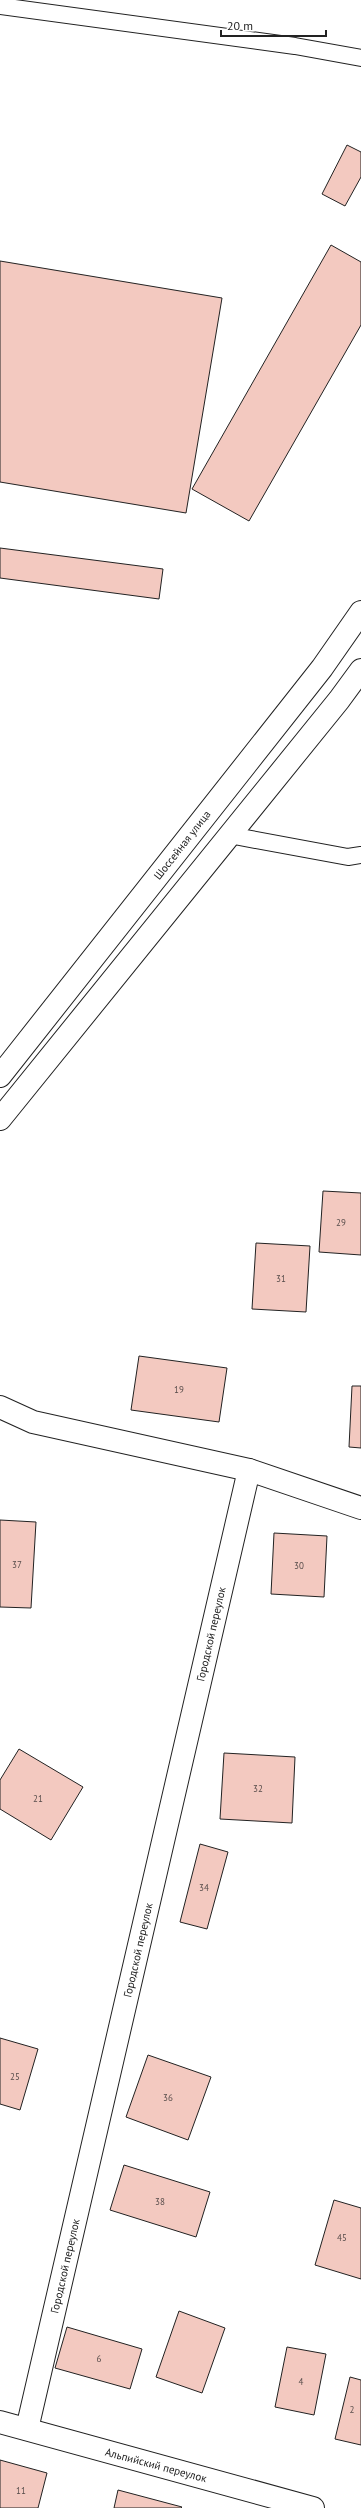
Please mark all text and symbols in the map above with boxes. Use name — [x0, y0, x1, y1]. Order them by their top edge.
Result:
scale bar — [221, 12, 326, 38]
text: 20 m — [227, 18, 253, 33]
street label: Шоссейная улица — [151, 808, 213, 882]
house number: 29 — [336, 1217, 346, 1228]
house number: 31 — [276, 1273, 286, 1284]
house number: 19 — [174, 1384, 184, 1395]
house number: 37 — [12, 1559, 22, 1570]
house number: 30 — [294, 1560, 304, 1571]
street label: Городской переулок — [193, 1585, 229, 1683]
house number: 32 — [253, 1783, 263, 1794]
house number: 21 — [33, 1793, 43, 1804]
house number: 34 — [199, 1882, 209, 1893]
street label: Городской переулок — [120, 1901, 156, 1999]
house number: 25 — [10, 2071, 20, 2082]
house number: 36 — [163, 2092, 173, 2103]
house number: 38 — [155, 2196, 165, 2207]
street label: Городской переулок — [47, 2217, 83, 2315]
house number: 45 — [337, 2232, 347, 2243]
house number: 6 — [97, 2353, 102, 2364]
house number: 4 — [299, 2376, 304, 2387]
house number: 2 — [350, 2404, 355, 2415]
street label: Альпийский переулок — [104, 2445, 209, 2485]
house number: 11 — [16, 2485, 26, 2496]

